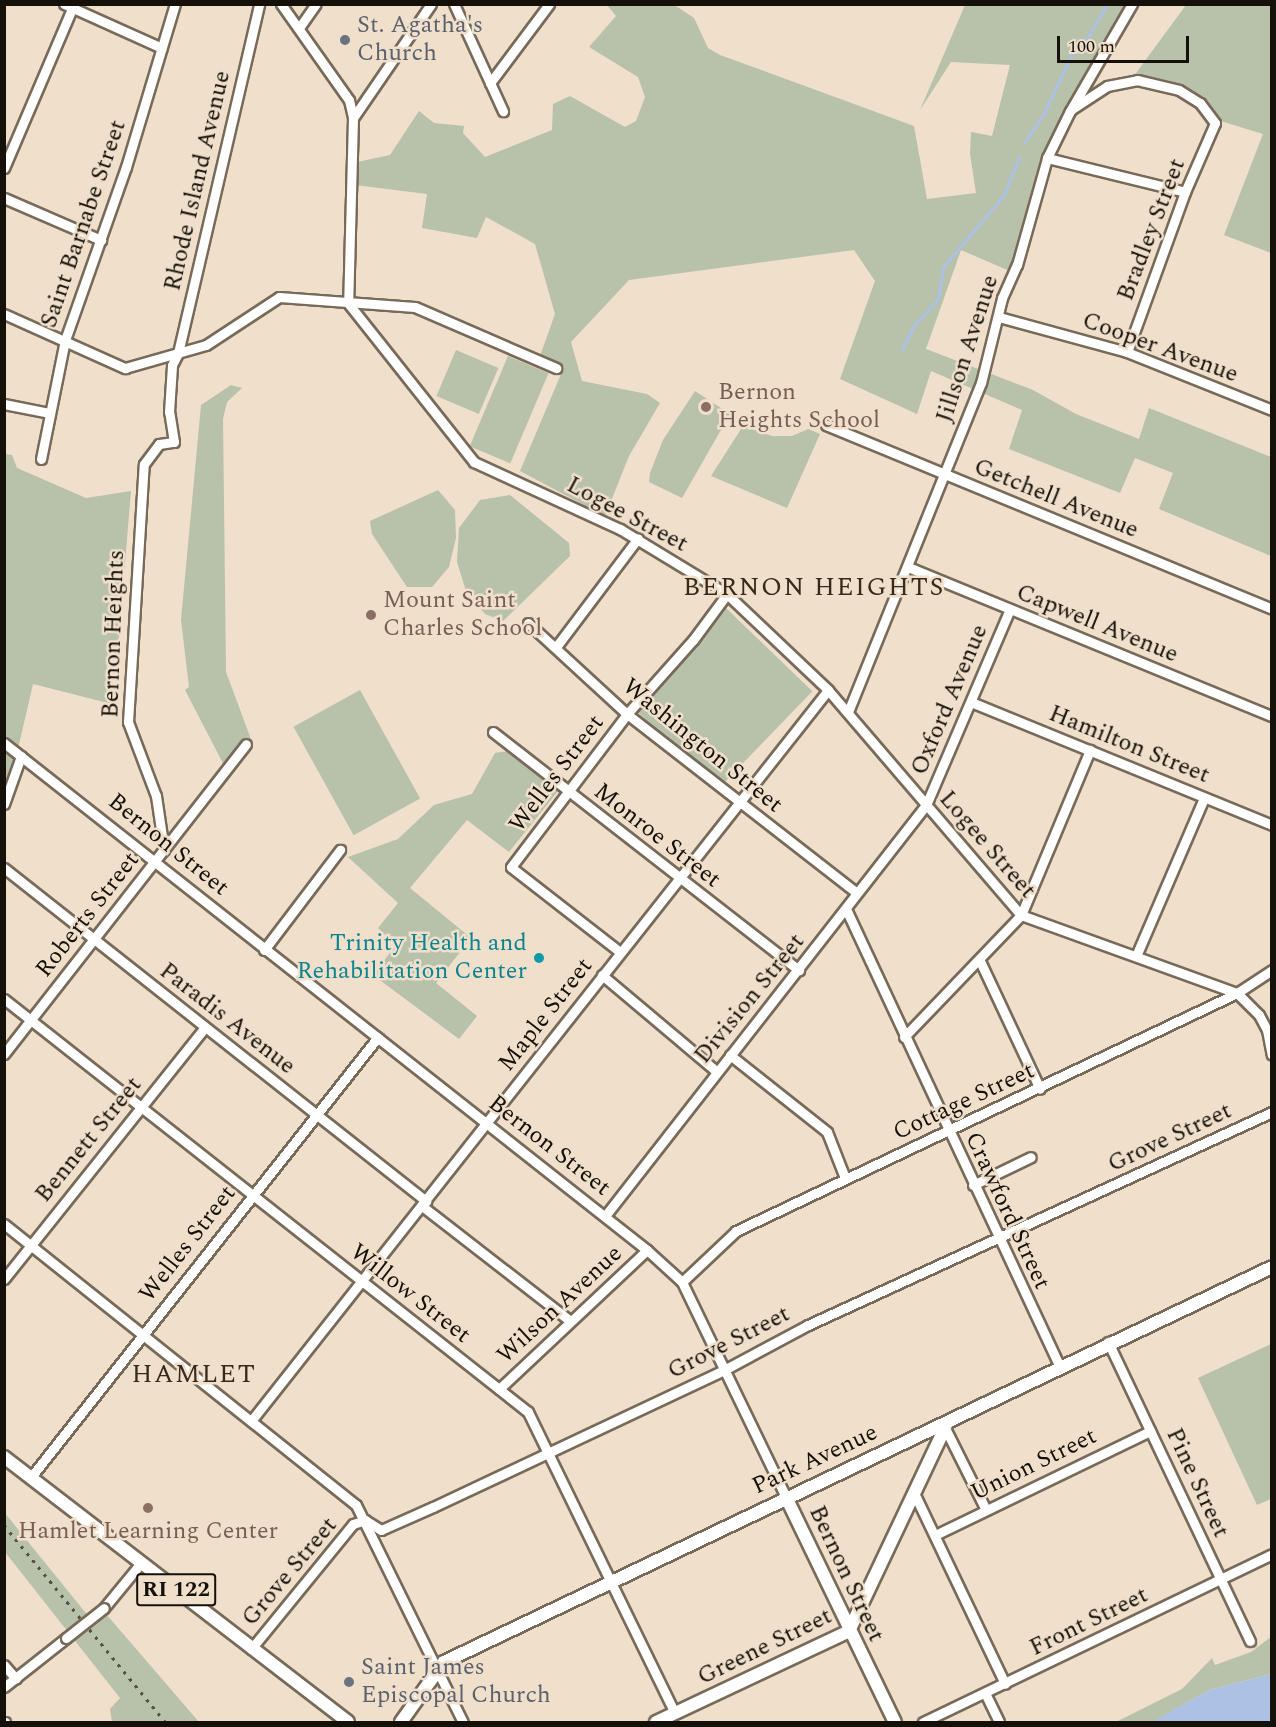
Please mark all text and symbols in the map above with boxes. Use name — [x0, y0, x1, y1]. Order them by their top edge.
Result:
place label: St. Agatha's Church — [357, 12, 483, 68]
scale bar — [1060, 24, 1192, 62]
marker: St. Agatha's Church — [338, 33, 352, 47]
text: 100 m — [1068, 33, 1115, 60]
street label: Rhode Island Avenue — [159, 68, 237, 294]
street label: Saint Barnabe Street — [35, 116, 133, 332]
street label: Bradley Street — [1112, 155, 1192, 305]
street label: Jillson Avenue — [931, 272, 1005, 426]
street label: Cooper Avenue — [1078, 306, 1242, 390]
place label: Bernon Heights School — [718, 379, 880, 435]
marker: Bernon Heights School — [699, 400, 713, 414]
street label: Getchell Avenue — [969, 453, 1143, 545]
street label: Logee Street — [561, 471, 693, 559]
street label: Bernon Heights — [97, 549, 131, 719]
district label: BERNON HEIGHTS — [683, 572, 945, 604]
street label: Capwell Avenue — [1012, 578, 1182, 670]
place label: Mount Saint Charles School — [383, 587, 542, 643]
marker: Mount Saint Charles School — [364, 608, 378, 622]
street label: Oxford Avenue — [905, 620, 995, 780]
street label: Washington Street — [616, 673, 788, 819]
street label: Hamilton Street — [1044, 700, 1214, 790]
street label: Welles Street — [503, 710, 611, 838]
street label: Monroe Street — [588, 778, 726, 894]
street label: Logee Street — [932, 785, 1042, 905]
street label: Bernon Street — [102, 788, 234, 902]
street label: Roberts Street — [30, 847, 146, 983]
street label: Division Street — [689, 928, 811, 1070]
place label: Trinity Health and Rehabilitation Center — [297, 930, 527, 986]
marker: Trinity Health and Rehabilitation Center — [532, 951, 546, 965]
street label: Maple Street — [493, 953, 599, 1077]
street label: Paradis Avenue — [153, 957, 301, 1081]
street label: Cottage Street — [889, 1057, 1039, 1147]
street label: Bennett Street — [30, 1071, 148, 1209]
street label: Bernon Street — [482, 1089, 616, 1203]
street label: Grove Street — [1104, 1097, 1236, 1179]
street label: Crawford Street — [958, 1128, 1056, 1294]
street label: Welles Street — [134, 1180, 242, 1308]
street label: Willow Street — [344, 1238, 476, 1350]
street label: Wilson Avenue — [492, 1240, 628, 1370]
street label: Grove Street — [663, 1300, 795, 1386]
district label: HAMLET — [131, 1359, 257, 1391]
street label: Park Avenue — [748, 1418, 882, 1502]
street label: Union Street — [966, 1422, 1102, 1508]
street label: Pine Street — [1159, 1424, 1235, 1542]
marker: Hamlet Learning Center — [141, 1501, 155, 1515]
street label: Bernon Street — [802, 1501, 890, 1647]
street label: Grove Street — [236, 1512, 344, 1632]
place label: Hamlet Learning Center — [18, 1518, 278, 1546]
road number: RI 122 — [136, 1571, 216, 1609]
street label: Front Street — [1025, 1581, 1153, 1663]
street label: Greene Street — [693, 1602, 837, 1692]
place label: Saint James Episcopal Church — [361, 1654, 551, 1710]
marker: Saint James Episcopal Church — [342, 1675, 356, 1689]

